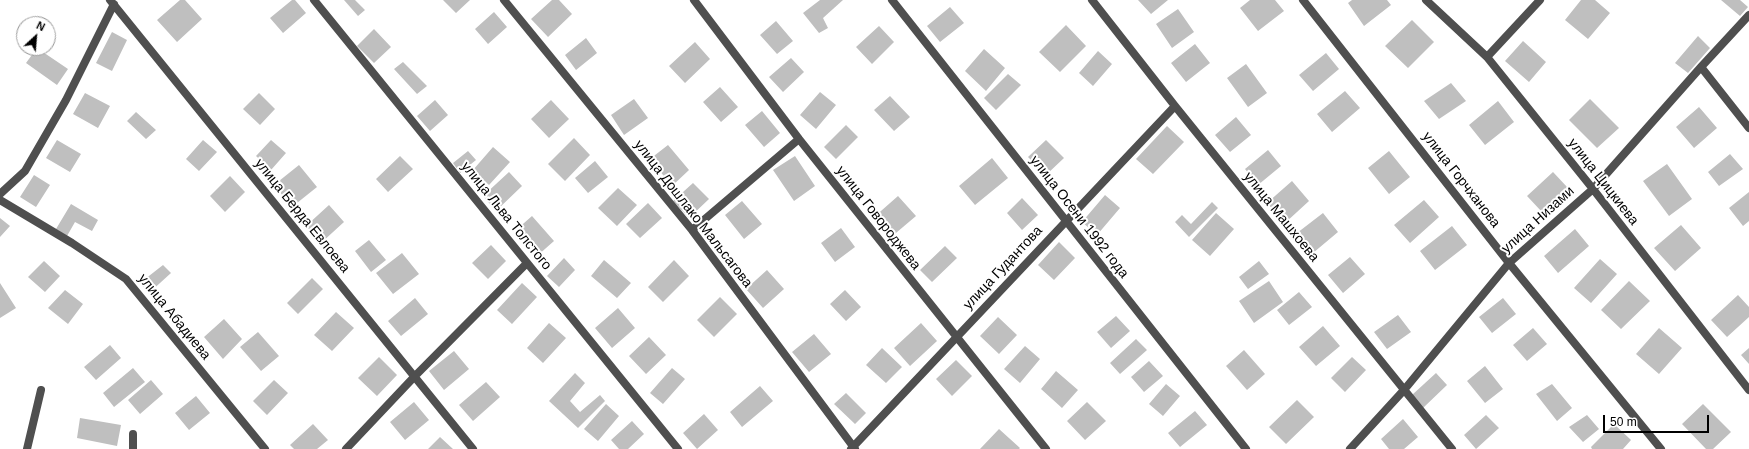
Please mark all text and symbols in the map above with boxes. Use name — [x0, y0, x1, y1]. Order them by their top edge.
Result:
north arrow — [16, 16, 56, 56]
text: N — [35, 19, 47, 33]
street label: улица Горчханова — [1418, 129, 1504, 231]
street label: улица Цицкиева — [1564, 135, 1642, 229]
street label: улица Дошлако Мальсагова — [630, 137, 756, 291]
street label: улица Осени 1992 года — [1026, 152, 1132, 282]
street label: улица Берда Евлоева — [251, 156, 353, 276]
street label: улица Льва Толстого — [457, 158, 555, 274]
street label: улица Говороджева — [832, 163, 924, 273]
street label: улица Машхоева — [1240, 169, 1322, 265]
street label: улица Низами — [1498, 183, 1578, 257]
street label: улица Гудантова — [960, 223, 1046, 313]
street label: улица Абадиева — [134, 271, 214, 363]
scale bar — [1605, 407, 1711, 433]
text: 50 m — [1610, 415, 1637, 429]

